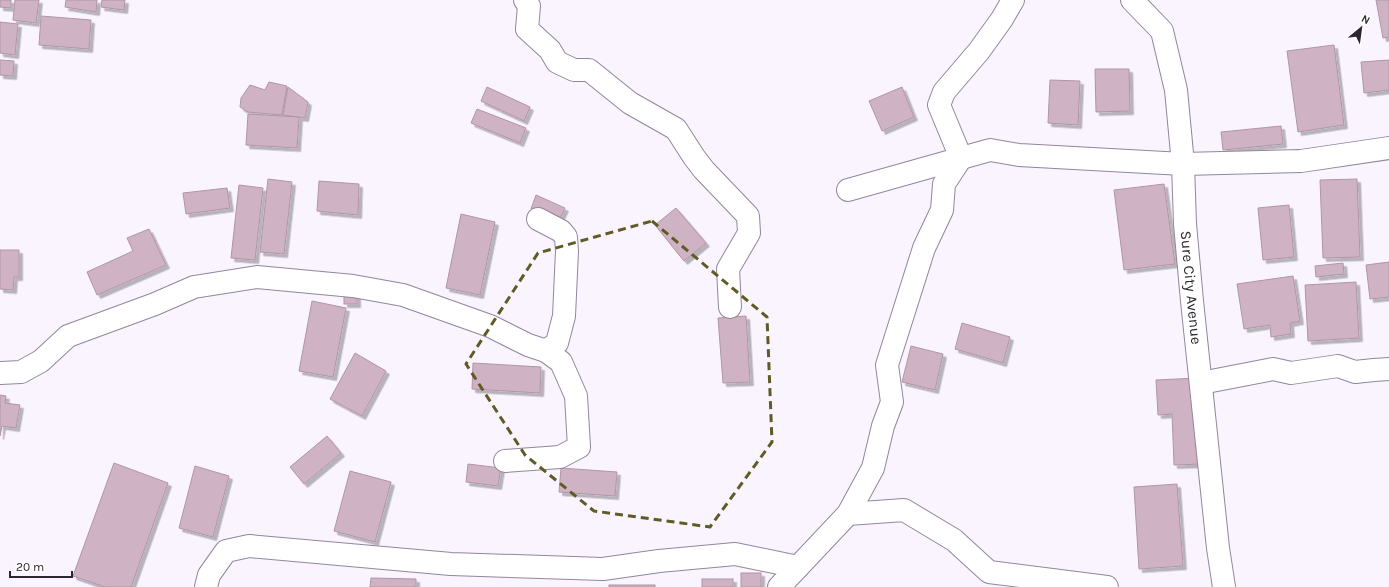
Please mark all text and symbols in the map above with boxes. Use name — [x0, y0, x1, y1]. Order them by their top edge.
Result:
north arrow — [1341, 8, 1381, 48]
text: N — [1359, 12, 1372, 27]
street label: Sure City Avenue — [1177, 230, 1206, 345]
scale bar — [10, 553, 72, 579]
text: 20 m — [16, 560, 44, 574]

